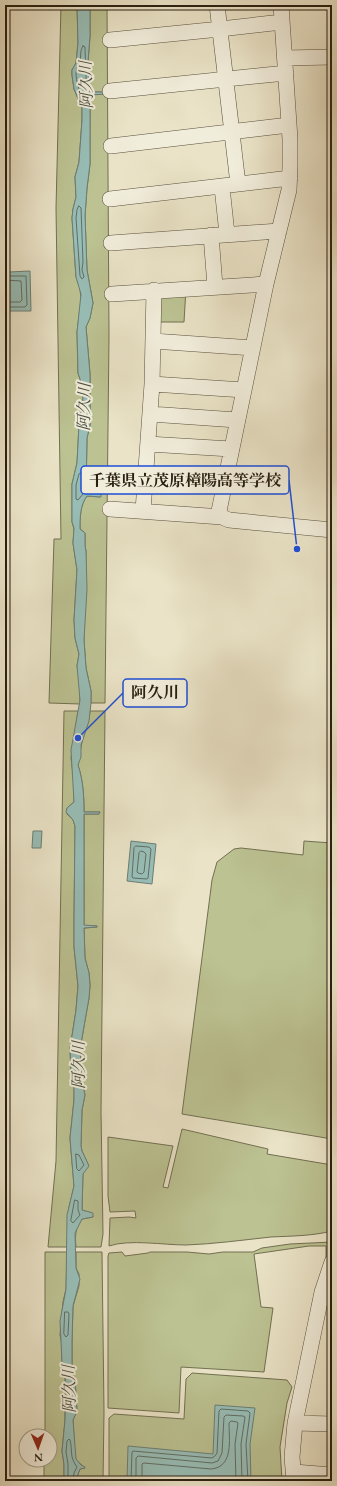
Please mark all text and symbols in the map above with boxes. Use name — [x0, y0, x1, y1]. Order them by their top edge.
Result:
water label: 阿久川 — [75, 59, 97, 109]
water label: 阿久川 — [73, 381, 95, 431]
callout: 千葉県立茂原樟陽高等学校 — [81, 466, 289, 494]
text: 千葉県立茂原樟陽高等学校 — [89, 470, 282, 491]
callout: 阿久川 — [123, 679, 187, 707]
text: 阿久川 — [131, 682, 179, 703]
water label: 阿久川 — [68, 1039, 89, 1089]
water label: 阿久川 — [58, 1363, 80, 1413]
north arrow — [18, 1428, 58, 1468]
text: N — [34, 1451, 43, 1465]

